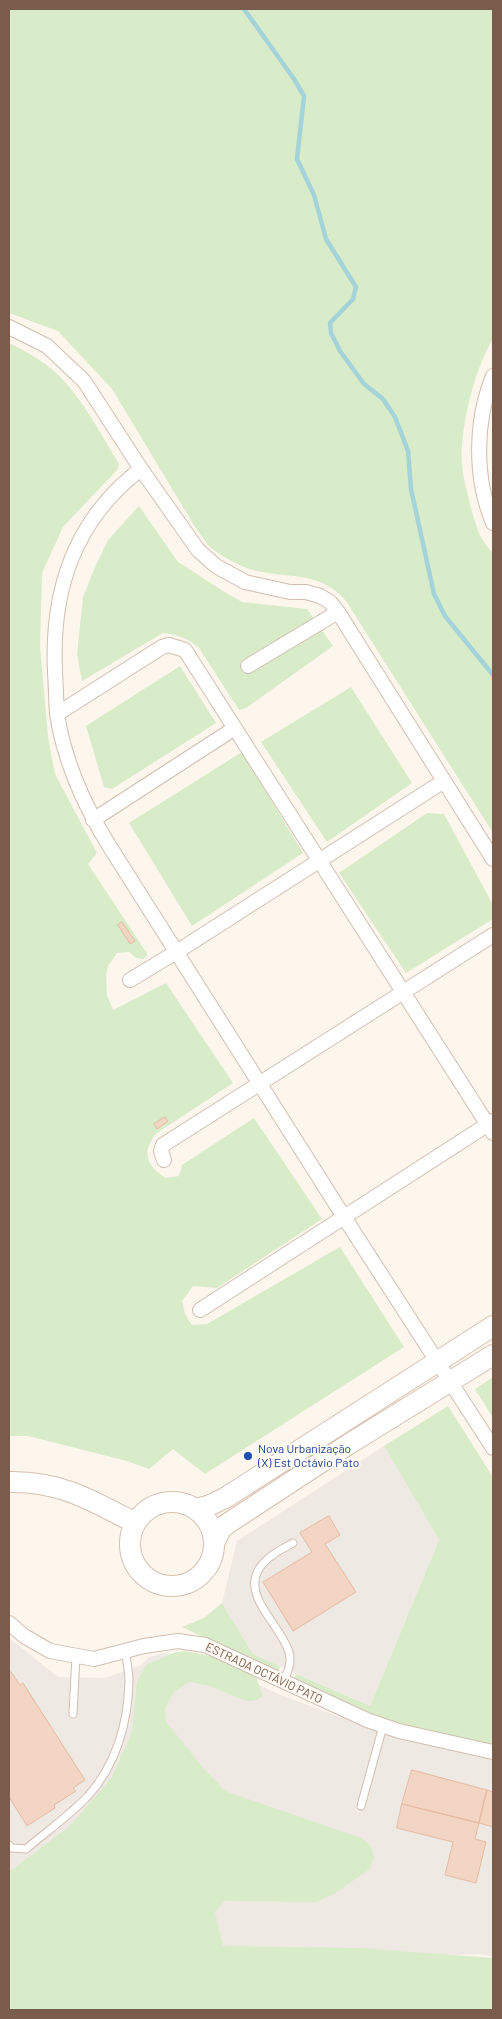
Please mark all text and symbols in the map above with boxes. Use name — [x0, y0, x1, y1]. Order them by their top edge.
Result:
place label: Nova Urbanização (X) Est Octávio Pato — [258, 1442, 359, 1470]
marker: Nova Urbanização (X) Est Octávio Pato — [242, 1450, 254, 1462]
street label: ESTRADA OCTÁVIO PATO — [203, 1640, 325, 1706]

